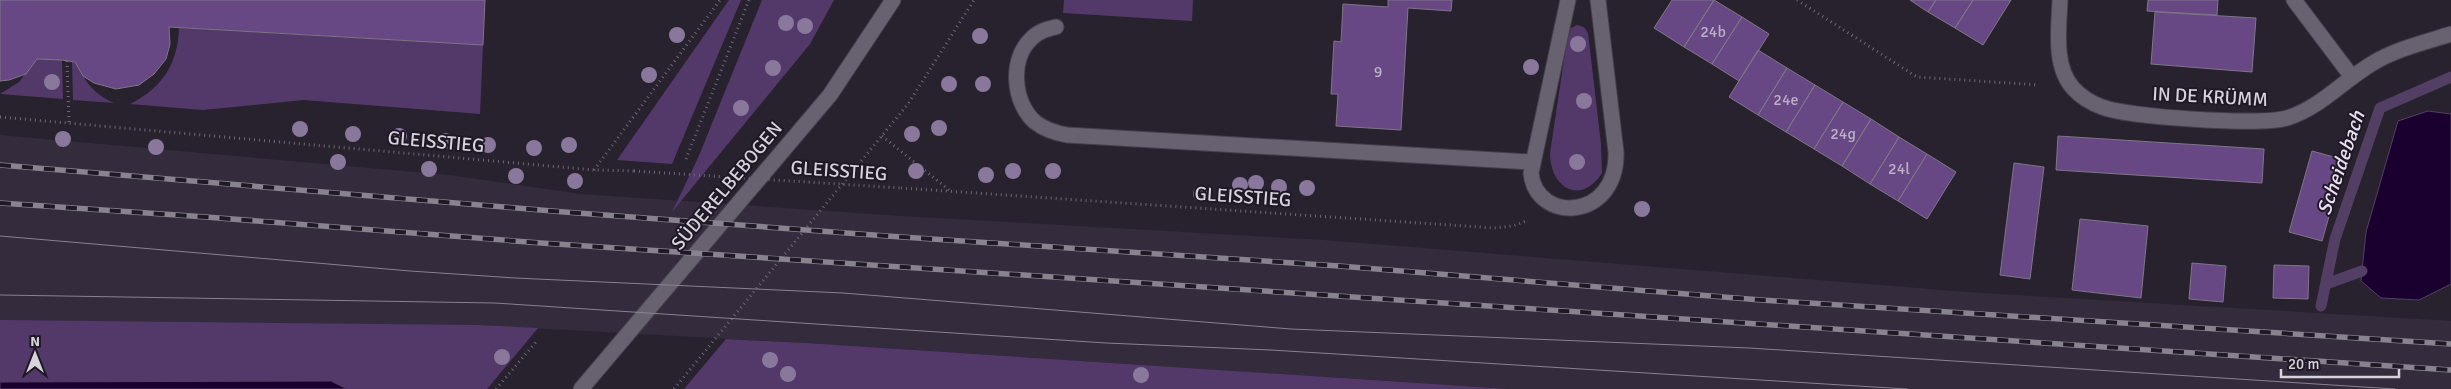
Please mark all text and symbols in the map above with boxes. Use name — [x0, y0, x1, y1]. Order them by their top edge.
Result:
house number: 24b — [1700, 22, 1726, 42]
house number: 9 — [1374, 62, 1382, 82]
street label: IN DE KRÜMM — [2152, 82, 2268, 112]
house number: 24e — [1773, 90, 1799, 110]
water label: Scheidebach — [2312, 107, 2371, 218]
street label: SÜDERELBEBOGEN — [666, 117, 788, 255]
house number: 24g — [1830, 124, 1856, 144]
street label: GLEISSTIEG — [387, 126, 485, 158]
street label: GLEISSTIEG — [790, 156, 888, 186]
house number: 24l — [1888, 159, 1910, 179]
street label: GLEISSTIEG — [1194, 182, 1292, 212]
north arrow — [10, 329, 60, 379]
text: N — [30, 333, 40, 350]
scale bar — [2281, 346, 2398, 378]
text: 20 m — [2288, 355, 2319, 373]

